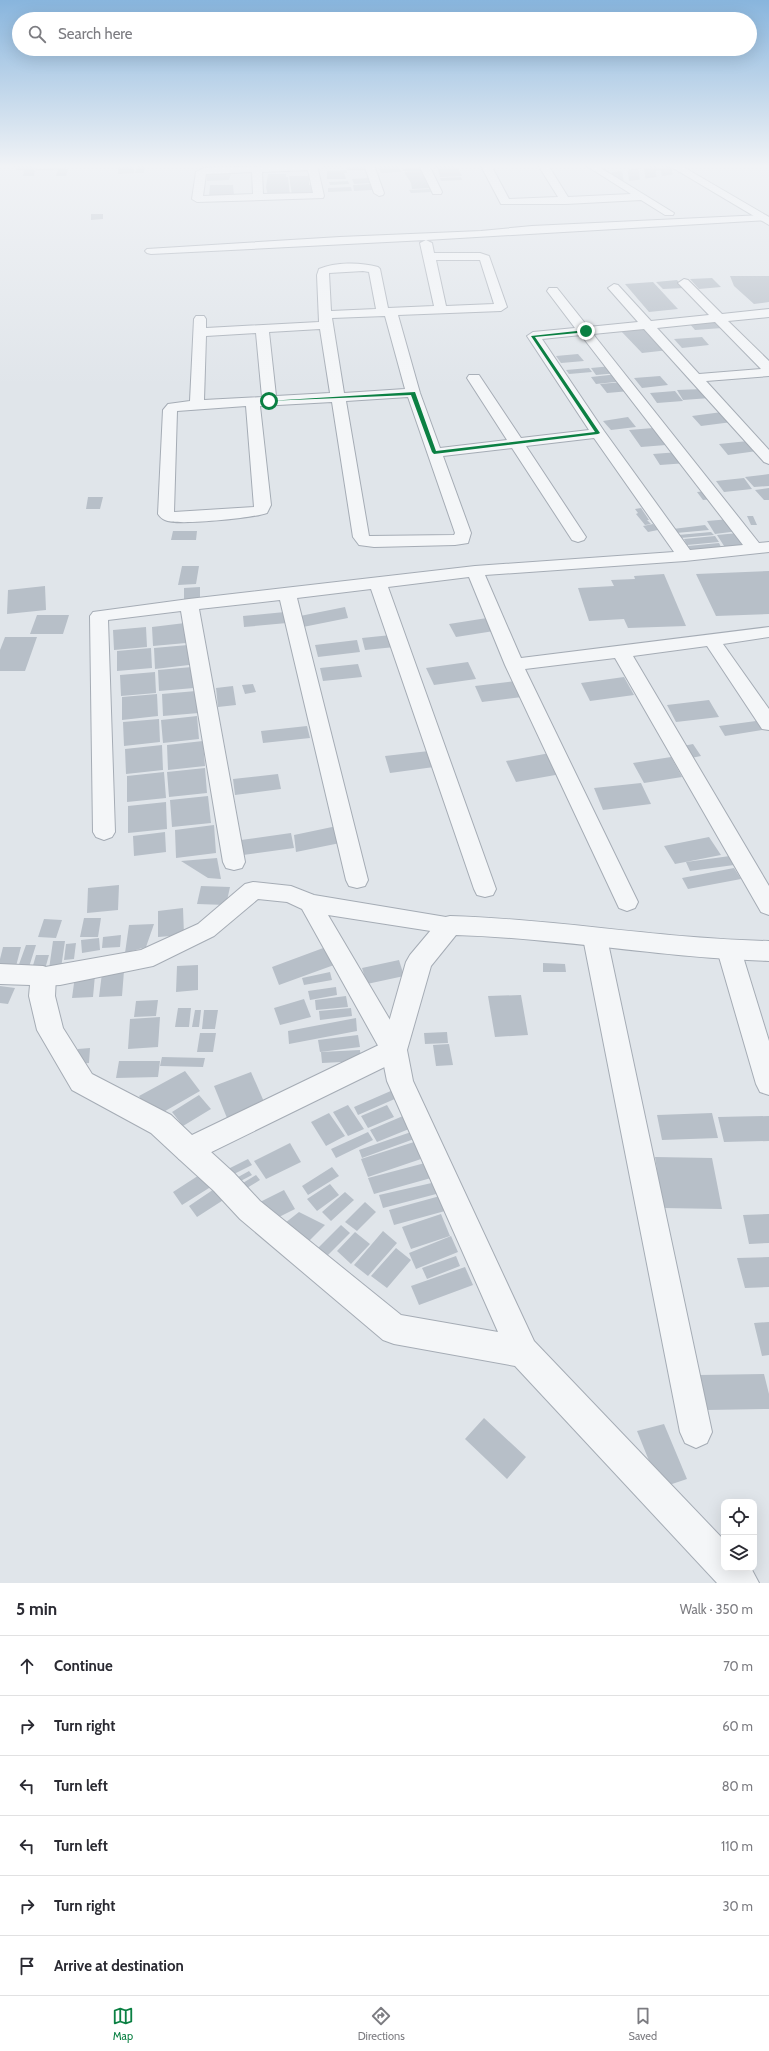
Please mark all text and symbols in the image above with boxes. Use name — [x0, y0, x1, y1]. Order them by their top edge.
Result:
search box — [12, 12, 757, 56]
icon: search — [26, 23, 48, 45]
text: Search here — [58, 25, 133, 43]
route end — [577, 322, 595, 340]
route start — [260, 392, 278, 410]
map controls — [721, 1499, 757, 1571]
button: locate — [721, 1499, 757, 1535]
button: layers — [721, 1535, 757, 1571]
text: 5 min — [16, 1599, 57, 1619]
text: Walk · 350 m — [680, 1601, 753, 1617]
icon: ahead — [16, 1655, 38, 1677]
text: Continue — [54, 1657, 113, 1675]
text: 70 m — [723, 1658, 753, 1674]
icon: right — [16, 1715, 38, 1737]
text: Turn right — [54, 1717, 115, 1735]
text: 60 m — [722, 1718, 753, 1734]
icon: left — [16, 1775, 38, 1797]
text: Turn left — [54, 1777, 108, 1795]
text: 80 m — [722, 1778, 753, 1794]
icon: left — [16, 1835, 38, 1857]
text: Turn left — [54, 1837, 108, 1855]
text: 110 m — [721, 1838, 753, 1854]
icon: right — [16, 1895, 38, 1917]
text: Turn right — [54, 1897, 115, 1915]
text: 30 m — [723, 1898, 753, 1914]
icon: arrive — [16, 1955, 38, 1977]
text: Arrive at destination — [54, 1957, 184, 1975]
tab: Map — [112, 2005, 134, 2043]
tab: Directions — [358, 2005, 405, 2043]
tab: Saved — [629, 2005, 657, 2043]

